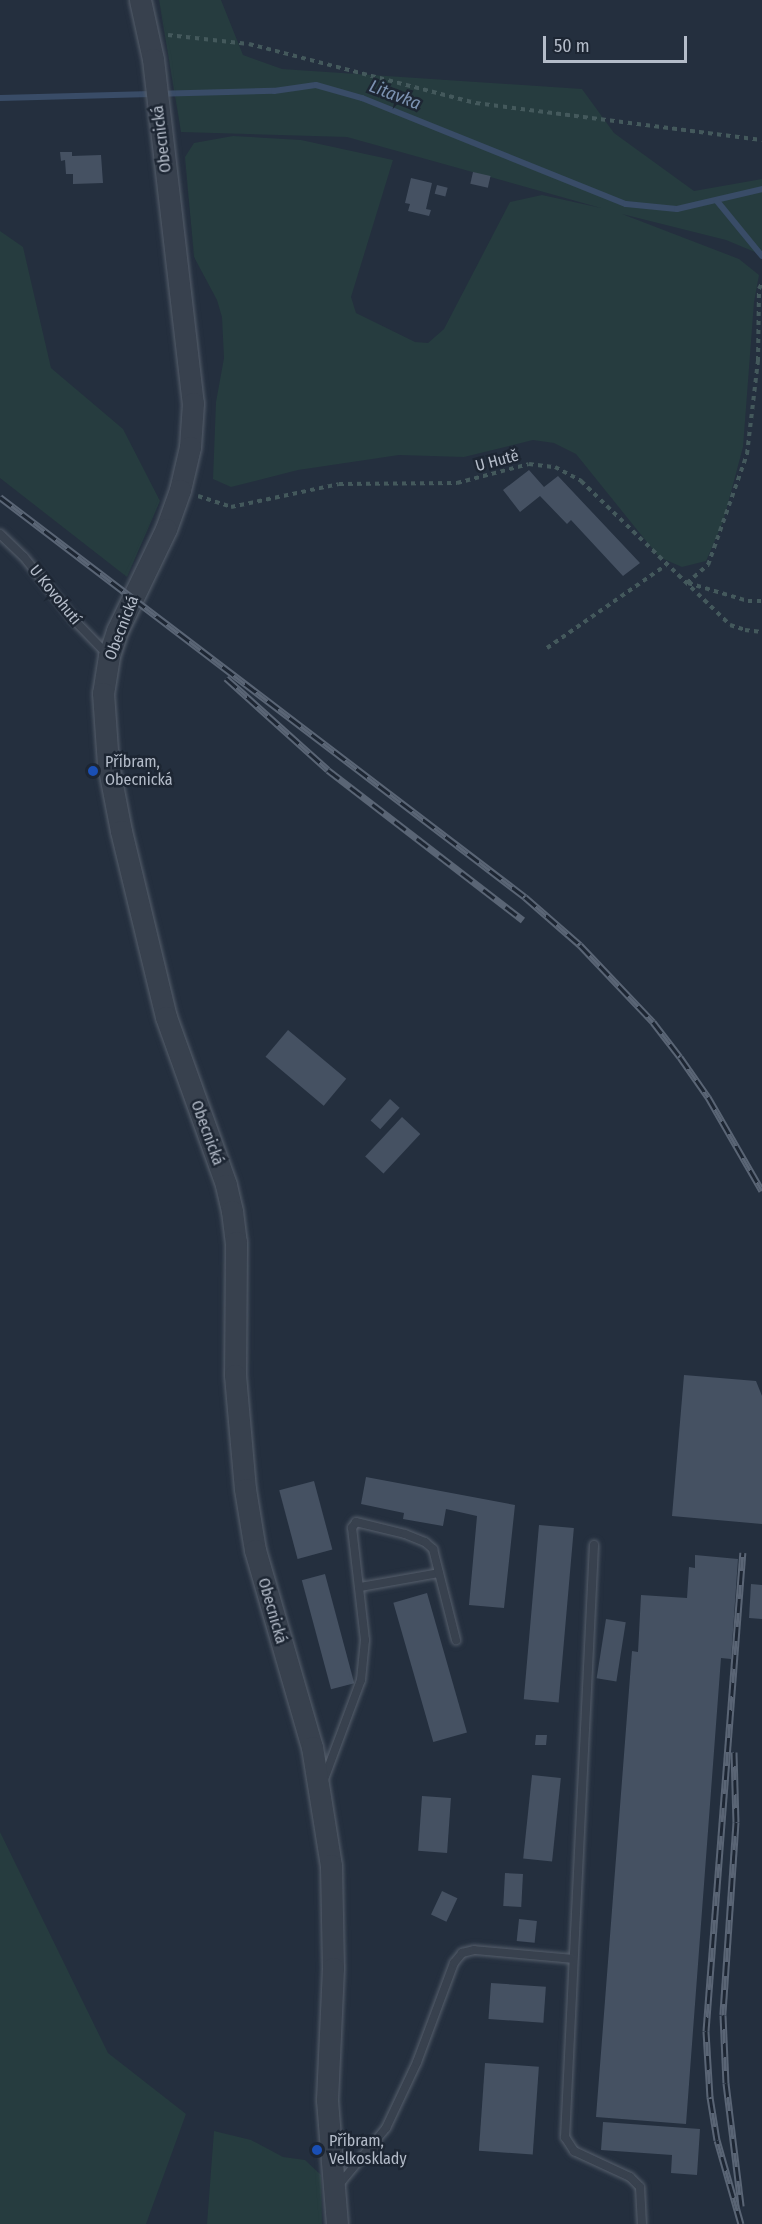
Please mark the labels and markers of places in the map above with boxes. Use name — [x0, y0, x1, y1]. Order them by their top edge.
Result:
place label: Příbram, Obecnická — [105, 752, 173, 790]
marker: Příbram, Obecnická — [86, 764, 100, 778]
place label: Příbram, Velkosklady — [329, 2131, 407, 2169]
marker: Příbram, Velkosklady — [310, 2143, 324, 2157]

